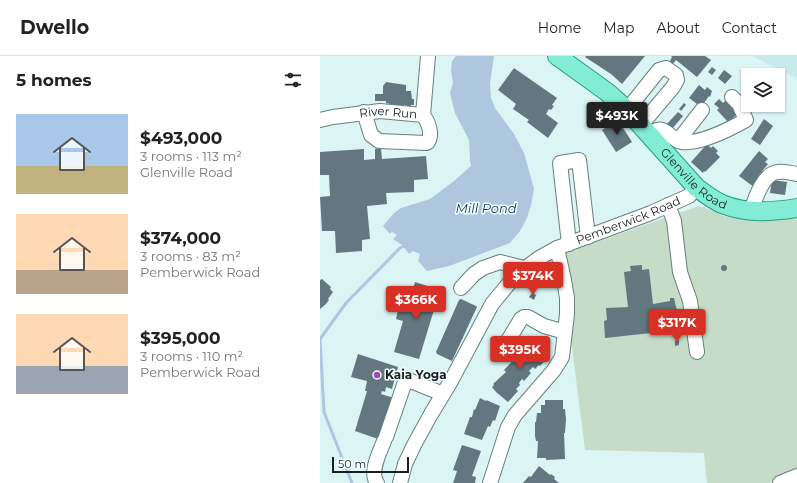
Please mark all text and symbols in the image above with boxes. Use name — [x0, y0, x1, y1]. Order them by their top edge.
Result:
text: Dwello — [20, 16, 89, 39]
text: Home — [538, 19, 581, 37]
text: Map — [603, 19, 634, 37]
text: About — [656, 19, 700, 37]
text: Contact — [722, 19, 777, 37]
map controls — [741, 68, 785, 112]
button: layers — [741, 68, 785, 112]
icon: filters — [282, 69, 304, 91]
text: 5 homes — [16, 70, 92, 90]
pin: $493K — [589, 102, 645, 136]
street label: River Run — [358, 103, 418, 121]
text: $493K — [596, 107, 638, 123]
text: $493,000 — [140, 128, 222, 148]
icon: home — [48, 130, 96, 178]
street label: Glenville Road — [658, 145, 729, 212]
text: 3 rooms · 113 m² — [140, 148, 242, 164]
text: Glenville Road — [140, 164, 233, 180]
street label: Pemberwick Road — [574, 193, 683, 247]
water label: Mill Pond — [455, 200, 517, 216]
text: $374,000 — [140, 228, 221, 248]
icon: home — [48, 230, 96, 278]
text: 3 rooms · 83 m² — [140, 248, 241, 264]
pin: $374K — [505, 262, 561, 296]
text: Pemberwick Road — [140, 264, 260, 280]
text: $374K — [512, 267, 554, 283]
pin: $366K — [388, 286, 444, 320]
text: $366K — [395, 291, 437, 307]
pin: $317K — [649, 309, 705, 343]
text: $317K — [658, 314, 696, 330]
text: $395,000 — [140, 328, 221, 348]
icon: home — [48, 330, 96, 378]
pin: $395K — [492, 336, 548, 370]
text: $395K — [499, 341, 541, 357]
text: 3 rooms · 110 m² — [140, 348, 243, 364]
text: Pemberwick Road — [140, 364, 260, 380]
place label: Kaia Yoga — [385, 367, 447, 382]
marker: Kaia Yoga — [372, 370, 382, 380]
scale bar — [332, 455, 409, 474]
text: 50 m — [338, 457, 366, 471]

